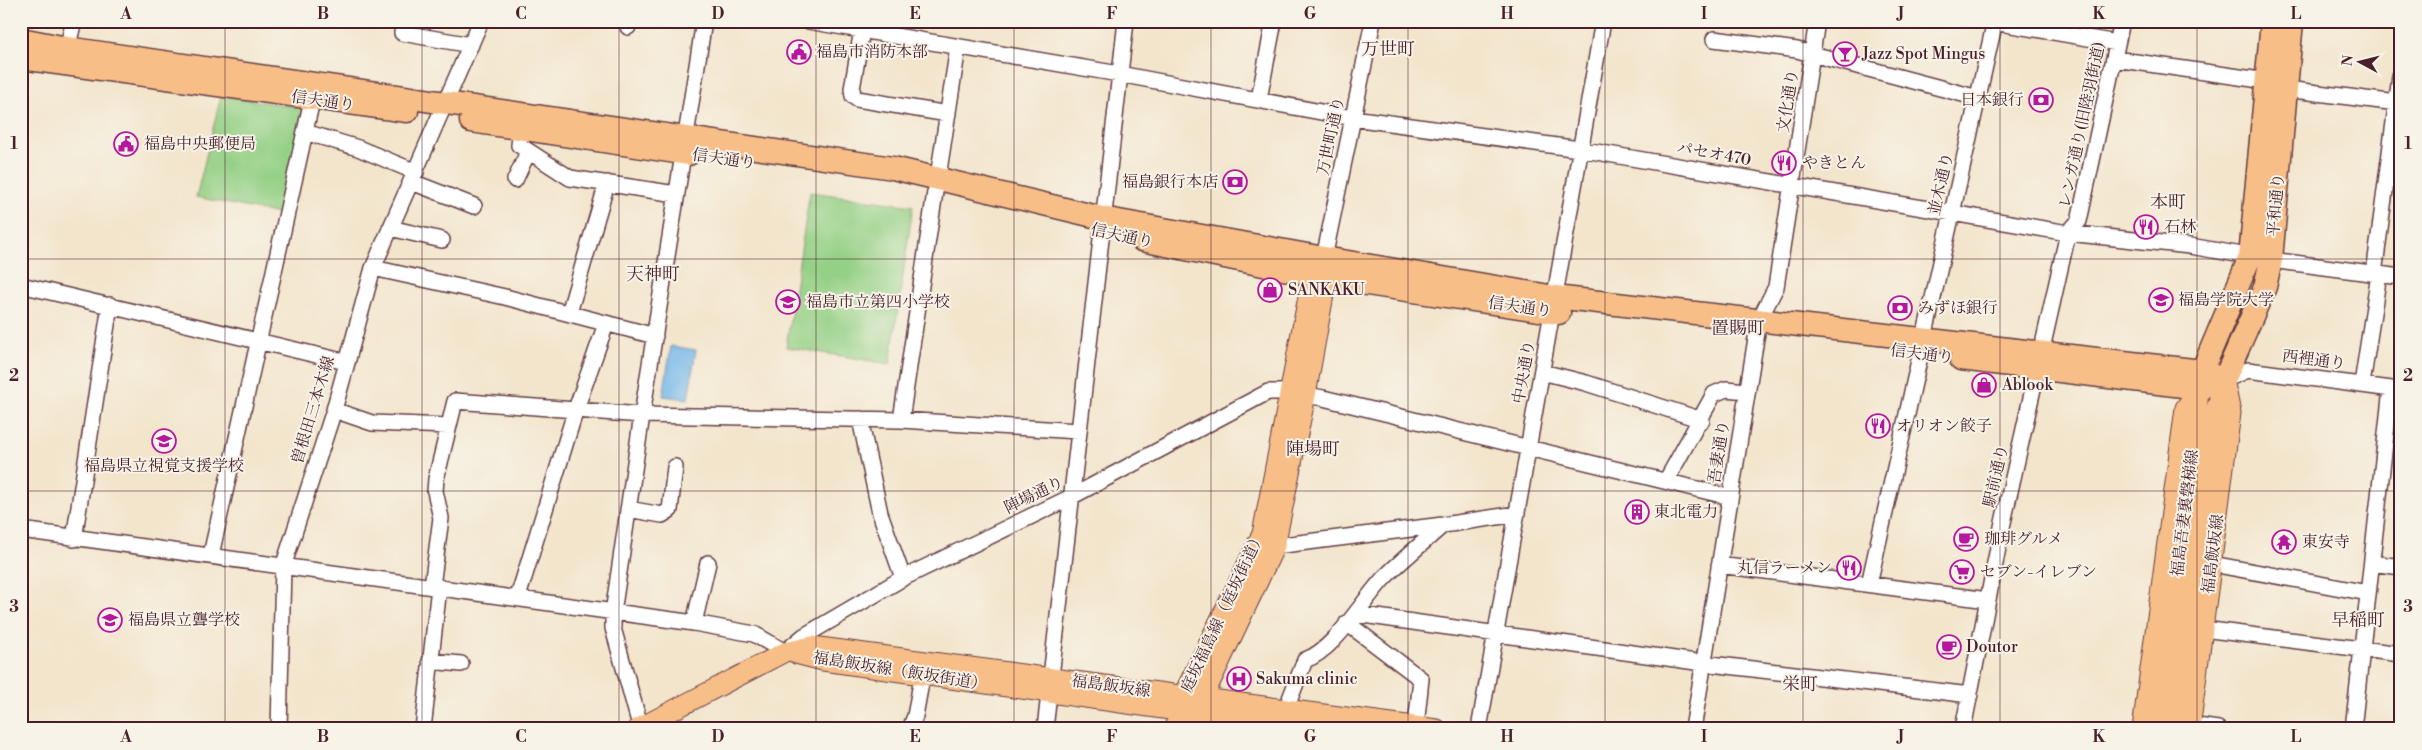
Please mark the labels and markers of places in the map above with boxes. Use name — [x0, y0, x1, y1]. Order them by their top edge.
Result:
public building icon: 福島市消防本部 — [786, 39, 812, 65]
bar icon: Jazz Spot Mingus — [1832, 41, 1858, 67]
place label: 福島市消防本部 — [816, 42, 928, 62]
place label: Jazz Spot Mingus — [1861, 44, 1985, 64]
bank icon: 日本銀行 — [2028, 87, 2054, 113]
place label: 日本銀行 — [1960, 90, 2024, 110]
public building icon: 福島中央郵便局 — [113, 131, 139, 157]
place label: 福島中央郵便局 — [144, 134, 256, 154]
restaurant icon: やきとん — [1771, 150, 1797, 176]
place label: やきとん — [1802, 153, 1866, 173]
bank icon: 福島銀行本店 — [1222, 169, 1248, 195]
place label: 福島銀行本店 — [1122, 172, 1218, 192]
restaurant icon: 石林 — [2133, 214, 2159, 240]
place label: 石林 — [2164, 217, 2197, 237]
shop icon: SANKAKU — [1257, 277, 1283, 303]
place label: SANKAKU — [1288, 280, 1365, 300]
school or university icon: 福島学院大学 — [2148, 287, 2174, 313]
school or university icon: 福島市立第四小学校 — [775, 289, 801, 315]
place label: 福島学院大学 — [2178, 290, 2274, 310]
place label: 福島市立第四小学校 — [806, 292, 950, 312]
bank icon: みずほ銀行 — [1887, 295, 1913, 321]
place label: みずほ銀行 — [1918, 298, 1998, 318]
shop icon: Ablook — [1971, 372, 1997, 398]
place label: Ablook — [2001, 375, 2055, 395]
restaurant icon: オリオン餃子 — [1865, 413, 1891, 439]
place label: オリオン餃子 — [1896, 416, 1992, 436]
school or university icon: 福島県立視覚支援学校 — [151, 428, 177, 454]
place label: 福島県立視覚支援学校 — [84, 456, 244, 476]
building icon: 東北電力 — [1624, 499, 1650, 525]
place label: 東北電力 — [1654, 502, 1718, 522]
cafe icon: 珈琲グルメ — [1953, 526, 1979, 552]
place label: 珈琲グルメ — [1984, 529, 2063, 549]
temple icon: 東安寺 — [2271, 529, 2297, 555]
place label: 東安寺 — [2302, 532, 2350, 552]
restaurant icon: 丸信ラーメン — [1836, 555, 1862, 581]
place label: 丸信ラーメン — [1737, 558, 1832, 578]
supermarket icon: セブン-イレブン — [1949, 559, 1975, 585]
place label: セブン-イレブン — [1980, 562, 2097, 582]
school or university icon: 福島県立聾学校 — [97, 607, 123, 633]
place label: 福島県立聾学校 — [128, 610, 240, 630]
cafe icon: Doutor — [1936, 634, 1962, 660]
place label: Doutor — [1966, 637, 2018, 657]
hospital icon: Sakuma clinic — [1226, 666, 1252, 692]
place label: Sakuma clinic — [1256, 669, 1358, 689]

